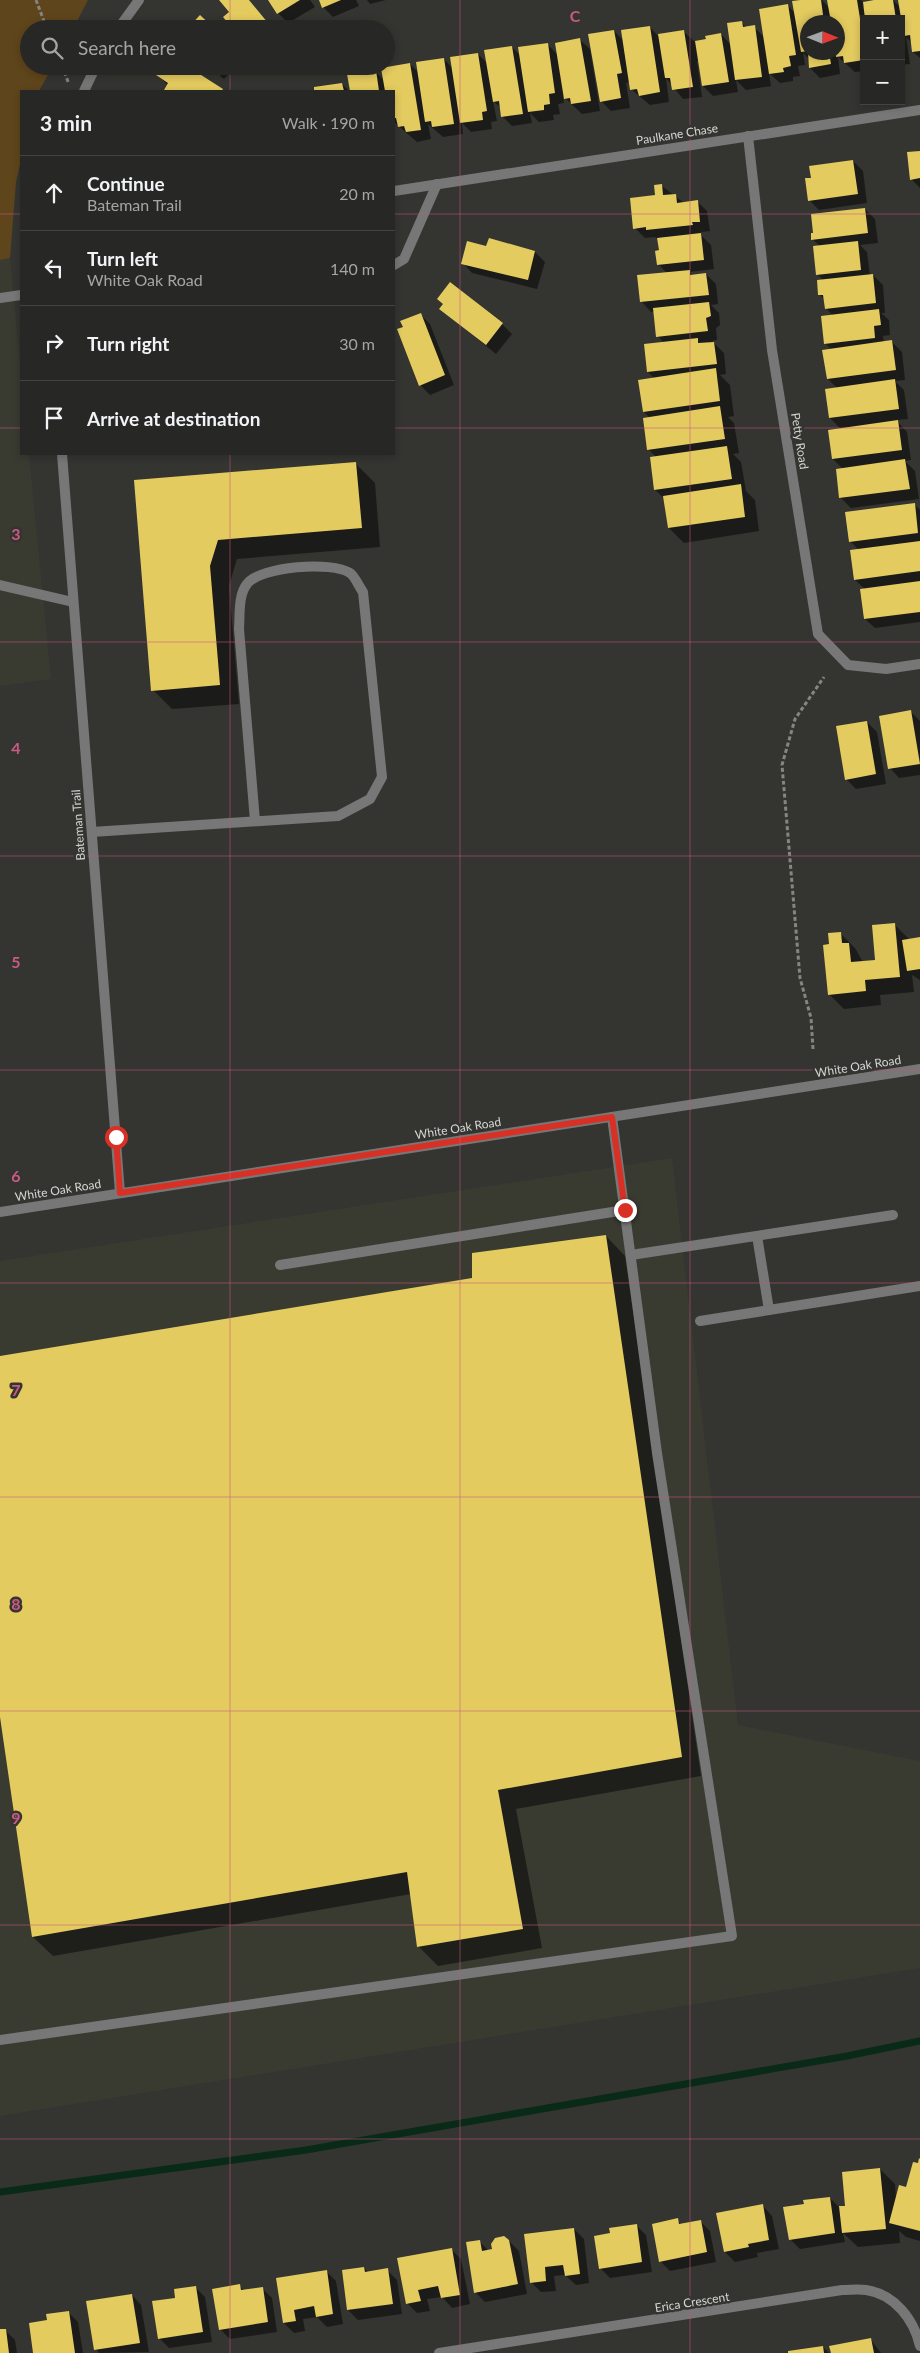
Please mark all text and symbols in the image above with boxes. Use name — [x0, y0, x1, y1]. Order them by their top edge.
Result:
text: C — [570, 6, 581, 25]
north arrow — [800, 15, 845, 60]
map controls — [860, 15, 905, 105]
button: + — [860, 15, 905, 60]
search box — [20, 20, 395, 75]
icon: search — [38, 34, 66, 62]
text: Search here — [78, 36, 176, 59]
button: − — [860, 60, 905, 105]
text: 3 min — [40, 110, 92, 135]
text: Walk · 190 m — [282, 113, 375, 132]
street label: Paulkane Chase — [635, 120, 719, 148]
text: Continue — [87, 172, 165, 195]
icon: ahead — [40, 179, 68, 207]
text: 20 m — [339, 184, 375, 203]
text: Bateman Trail — [87, 195, 182, 214]
text: Turn left — [87, 247, 158, 270]
icon: left — [40, 254, 68, 282]
text: 140 m — [330, 259, 375, 278]
text: White Oak Road — [87, 270, 203, 289]
icon: right — [40, 329, 68, 357]
text: Turn right — [87, 332, 169, 355]
text: 30 m — [339, 334, 375, 353]
icon: arrive — [40, 404, 68, 432]
text: Arrive at destination — [87, 407, 260, 430]
street label: Petty Road — [788, 412, 812, 470]
text: 3 — [11, 524, 21, 543]
text: 4 — [11, 738, 21, 757]
street label: Bateman Trail — [68, 789, 88, 861]
text: 5 — [11, 952, 21, 971]
street label: White Oak Road — [814, 1052, 902, 1080]
street label: White Oak Road — [414, 1114, 502, 1142]
route start — [105, 1126, 128, 1149]
text: 6 — [11, 1166, 21, 1185]
street label: White Oak Road — [14, 1176, 102, 1204]
route end — [614, 1199, 637, 1222]
text: 7 — [11, 1380, 21, 1399]
text: 8 — [11, 1594, 21, 1613]
text: 9 — [11, 1808, 21, 1827]
street label: Erica Crescent — [654, 2289, 731, 2315]

